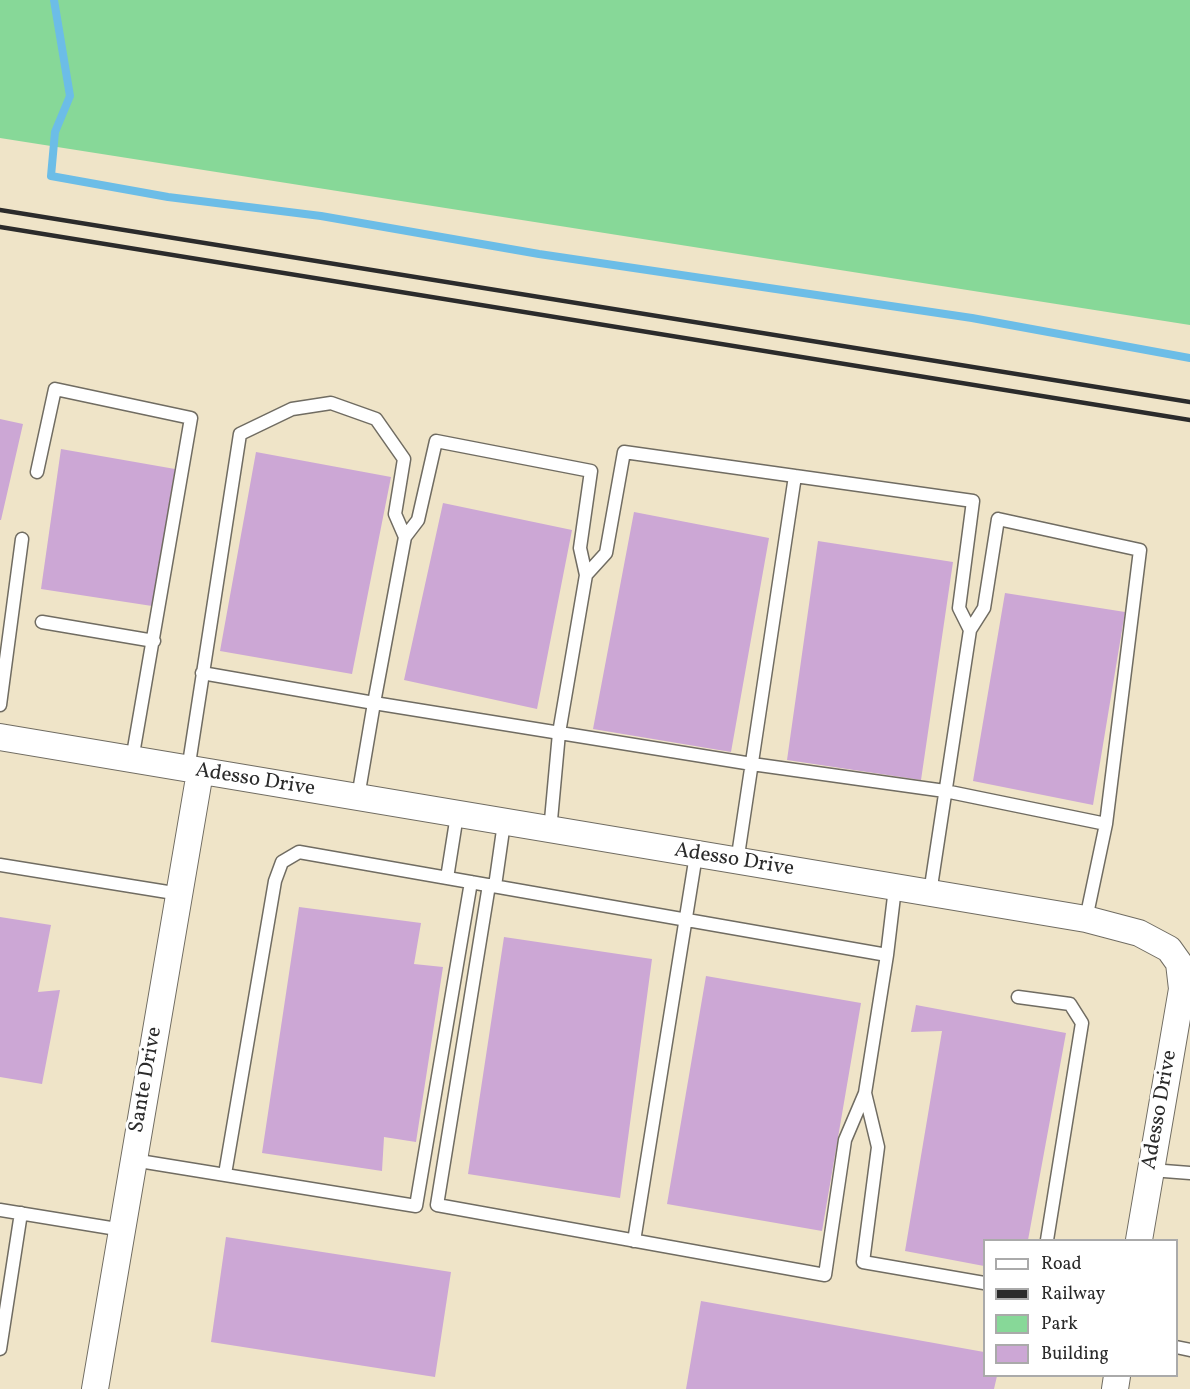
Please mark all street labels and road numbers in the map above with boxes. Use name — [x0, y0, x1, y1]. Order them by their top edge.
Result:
street label: Adesso Drive — [193, 759, 317, 803]
street label: Adesso Drive — [672, 839, 796, 883]
street label: Sante Drive — [125, 1025, 169, 1135]
street label: Adesso Drive — [1138, 1048, 1184, 1172]

